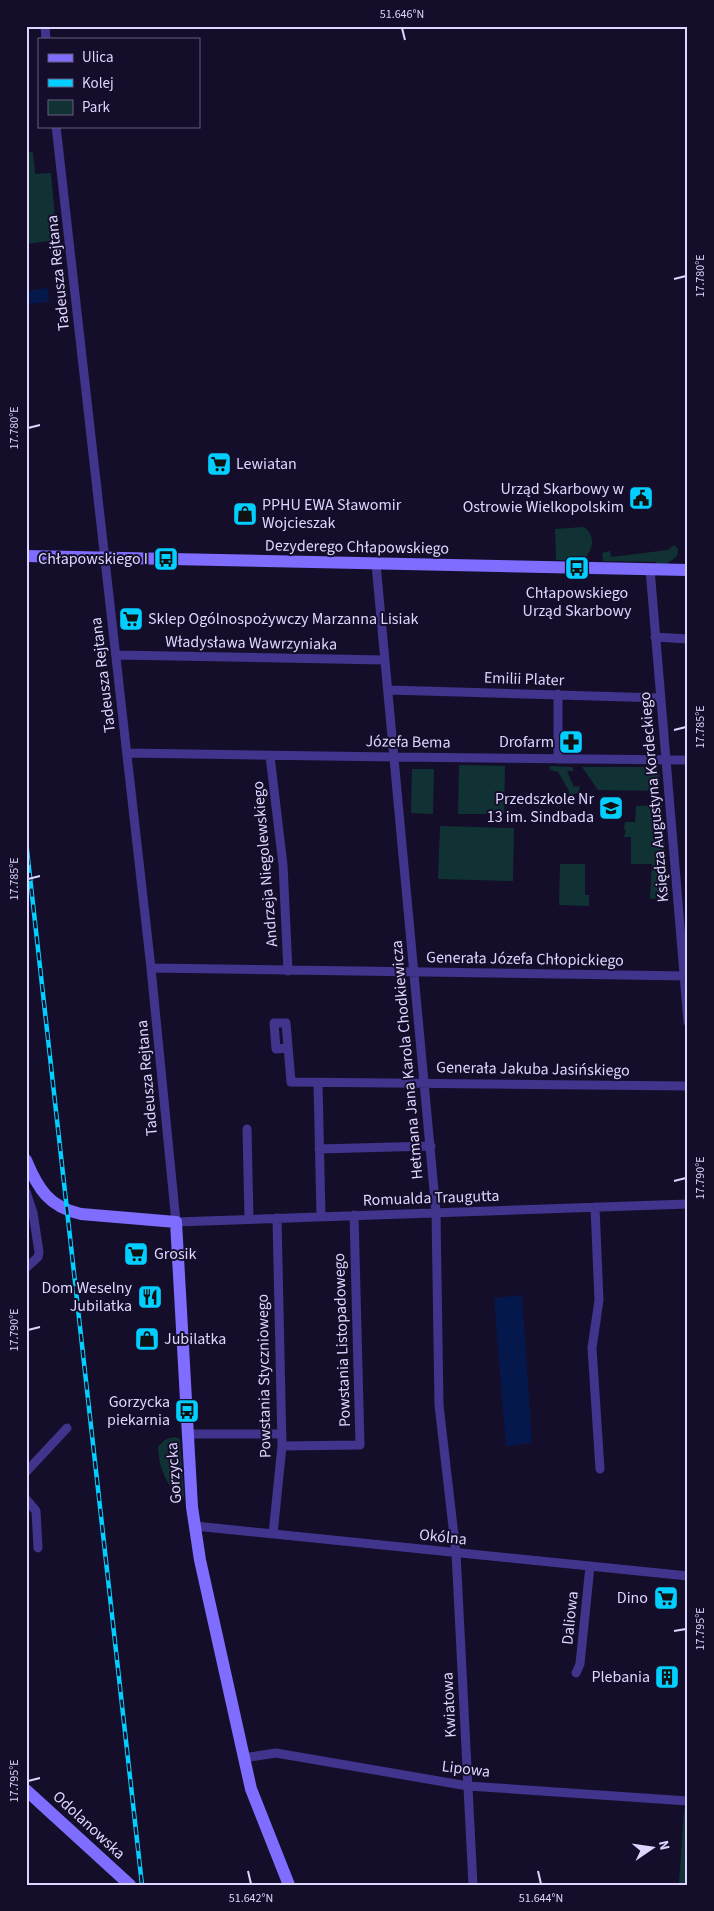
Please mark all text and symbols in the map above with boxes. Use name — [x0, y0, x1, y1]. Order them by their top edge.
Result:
text: 51.646°N — [380, 6, 424, 23]
legend — [38, 38, 200, 128]
text: Ulica — [82, 47, 113, 68]
text: Kolej — [82, 73, 114, 94]
text: Park — [82, 97, 111, 118]
street label: Tadeusza Rejtana — [41, 214, 75, 332]
text: 17.780°E — [692, 254, 709, 298]
text: 17.780°E — [6, 406, 23, 450]
supermarket icon: Lewiatan — [206, 451, 232, 477]
place label: Lewiatan — [236, 453, 297, 475]
place label: Urząd Skarbowy w Ostrowie Wielkopolskim — [463, 478, 624, 518]
public building icon: Urząd Skarbowy w Ostrowie Wielkopolskim — [628, 485, 654, 511]
place label: PPHU EWA Sławomir Wojcieszak — [262, 494, 402, 534]
shop icon: PPHU EWA Sławomir Wojcieszak — [232, 501, 258, 527]
street label: Dezyderego Chłapowskiego — [265, 534, 449, 560]
bus stop icon: Chłapowskiego I — [153, 546, 179, 572]
place label: Chłapowskiego I — [38, 548, 148, 570]
bus stop icon: Chłapowskiego Urząd Skarbowy — [564, 555, 590, 581]
place label: Chłapowskiego Urząd Skarbowy — [523, 582, 632, 622]
supermarket icon: Sklep Ogólnospożywczy Marzanna Lisiak — [118, 606, 144, 632]
place label: Sklep Ogólnospożywczy Marzanna Lisiak — [148, 608, 419, 630]
street label: Tadeusza Rejtana — [85, 616, 121, 734]
street label: Władysława Wawrzyniaka — [165, 631, 337, 655]
street label: Emilii Plater — [483, 667, 565, 691]
street label: Księdza Augustyna Kordeckiego — [634, 691, 674, 903]
text: 17.785°E — [692, 705, 709, 749]
pharmacy icon: Drofarm — [558, 729, 584, 755]
street label: Józefa Bema — [365, 730, 451, 754]
place label: Drofarm — [499, 731, 554, 753]
street label: Andrzeja Niegolewskiego — [247, 780, 283, 948]
place label: Przedszkole Nr 13 im. Sindbada — [487, 788, 594, 828]
school or university icon: Przedszkole Nr 13 im. Sindbada — [598, 795, 624, 821]
text: 17.785°E — [6, 857, 23, 901]
street label: Hetmana Jana Karola Chodkiewicza — [386, 940, 428, 1180]
street label: Generała Józefa Chłopickiego — [426, 946, 624, 972]
street label: Tadeusza Rejtana — [131, 1019, 163, 1137]
street label: Generała Jakuba Jasińskiego — [436, 1056, 630, 1082]
text: 17.790°E — [692, 1156, 709, 1200]
street label: Romualda Traugutta — [362, 1185, 500, 1211]
supermarket icon: Grosik — [123, 1241, 149, 1267]
place label: Grosik — [154, 1243, 197, 1265]
street label: Powstania Listopadowego — [328, 1253, 356, 1427]
place label: Dom Weselny Jubilatka — [42, 1277, 133, 1317]
restaurant icon: Dom Weselny Jubilatka — [137, 1284, 163, 1310]
street label: Powstania Styczniowego — [252, 1294, 276, 1458]
text: 17.790°E — [6, 1308, 23, 1352]
shop icon: Jubilatka — [134, 1326, 160, 1352]
place label: Jubilatka — [164, 1328, 226, 1350]
place label: Gorzycka piekarnia — [107, 1391, 170, 1431]
bus stop icon: Gorzycka piekarnia — [174, 1398, 200, 1424]
street label: Gorzycka — [161, 1442, 187, 1504]
street label: Okólna — [418, 1524, 468, 1550]
supermarket icon: Dino — [653, 1585, 679, 1611]
place label: Dino — [617, 1587, 648, 1609]
street label: Daliowa — [556, 1590, 584, 1646]
text: 17.795°E — [692, 1607, 709, 1651]
building icon: Plebania — [654, 1664, 680, 1690]
place label: Plebania — [591, 1666, 650, 1688]
street label: Kwiatowa — [436, 1672, 462, 1738]
street label: Lipowa — [441, 1755, 491, 1783]
text: 17.795°E — [6, 1759, 23, 1803]
street label: Odolanowska — [48, 1786, 130, 1864]
north arrow — [626, 1824, 676, 1874]
text: N — [653, 1839, 674, 1852]
text: 51.642°N — [229, 1890, 273, 1907]
text: 51.644°N — [519, 1890, 563, 1907]

